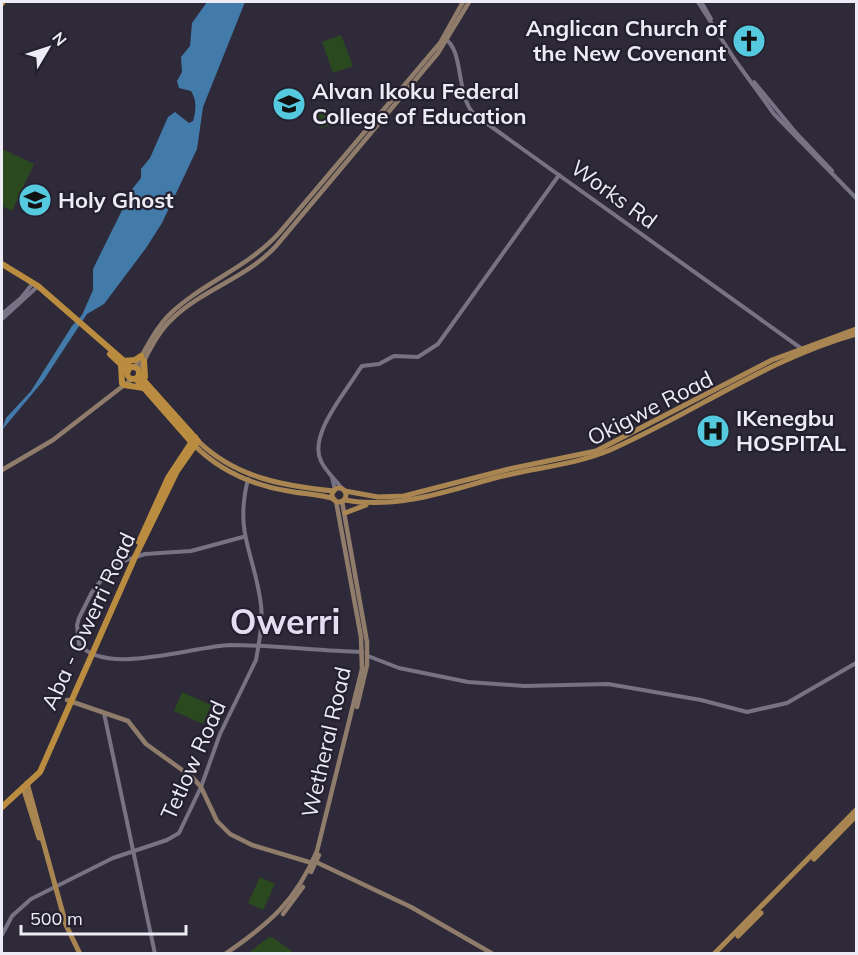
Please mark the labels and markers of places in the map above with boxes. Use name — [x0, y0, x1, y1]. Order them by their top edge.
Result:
place label: Anglican Church of the New Covenant — [526, 14, 727, 67]
church icon: Anglican Church of the New Covenant — [731, 23, 767, 59]
place label: Alvan Ikoku Federal College of Education — [312, 77, 526, 130]
school or university icon: Alvan Ikoku Federal College of Education — [271, 86, 307, 122]
school or university icon: Holy Ghost — [17, 182, 53, 218]
place label: Holy Ghost — [58, 186, 174, 214]
place label: IKenegbu HOSPITAL — [736, 404, 846, 457]
hospital icon: IKenegbu HOSPITAL — [695, 413, 731, 449]

